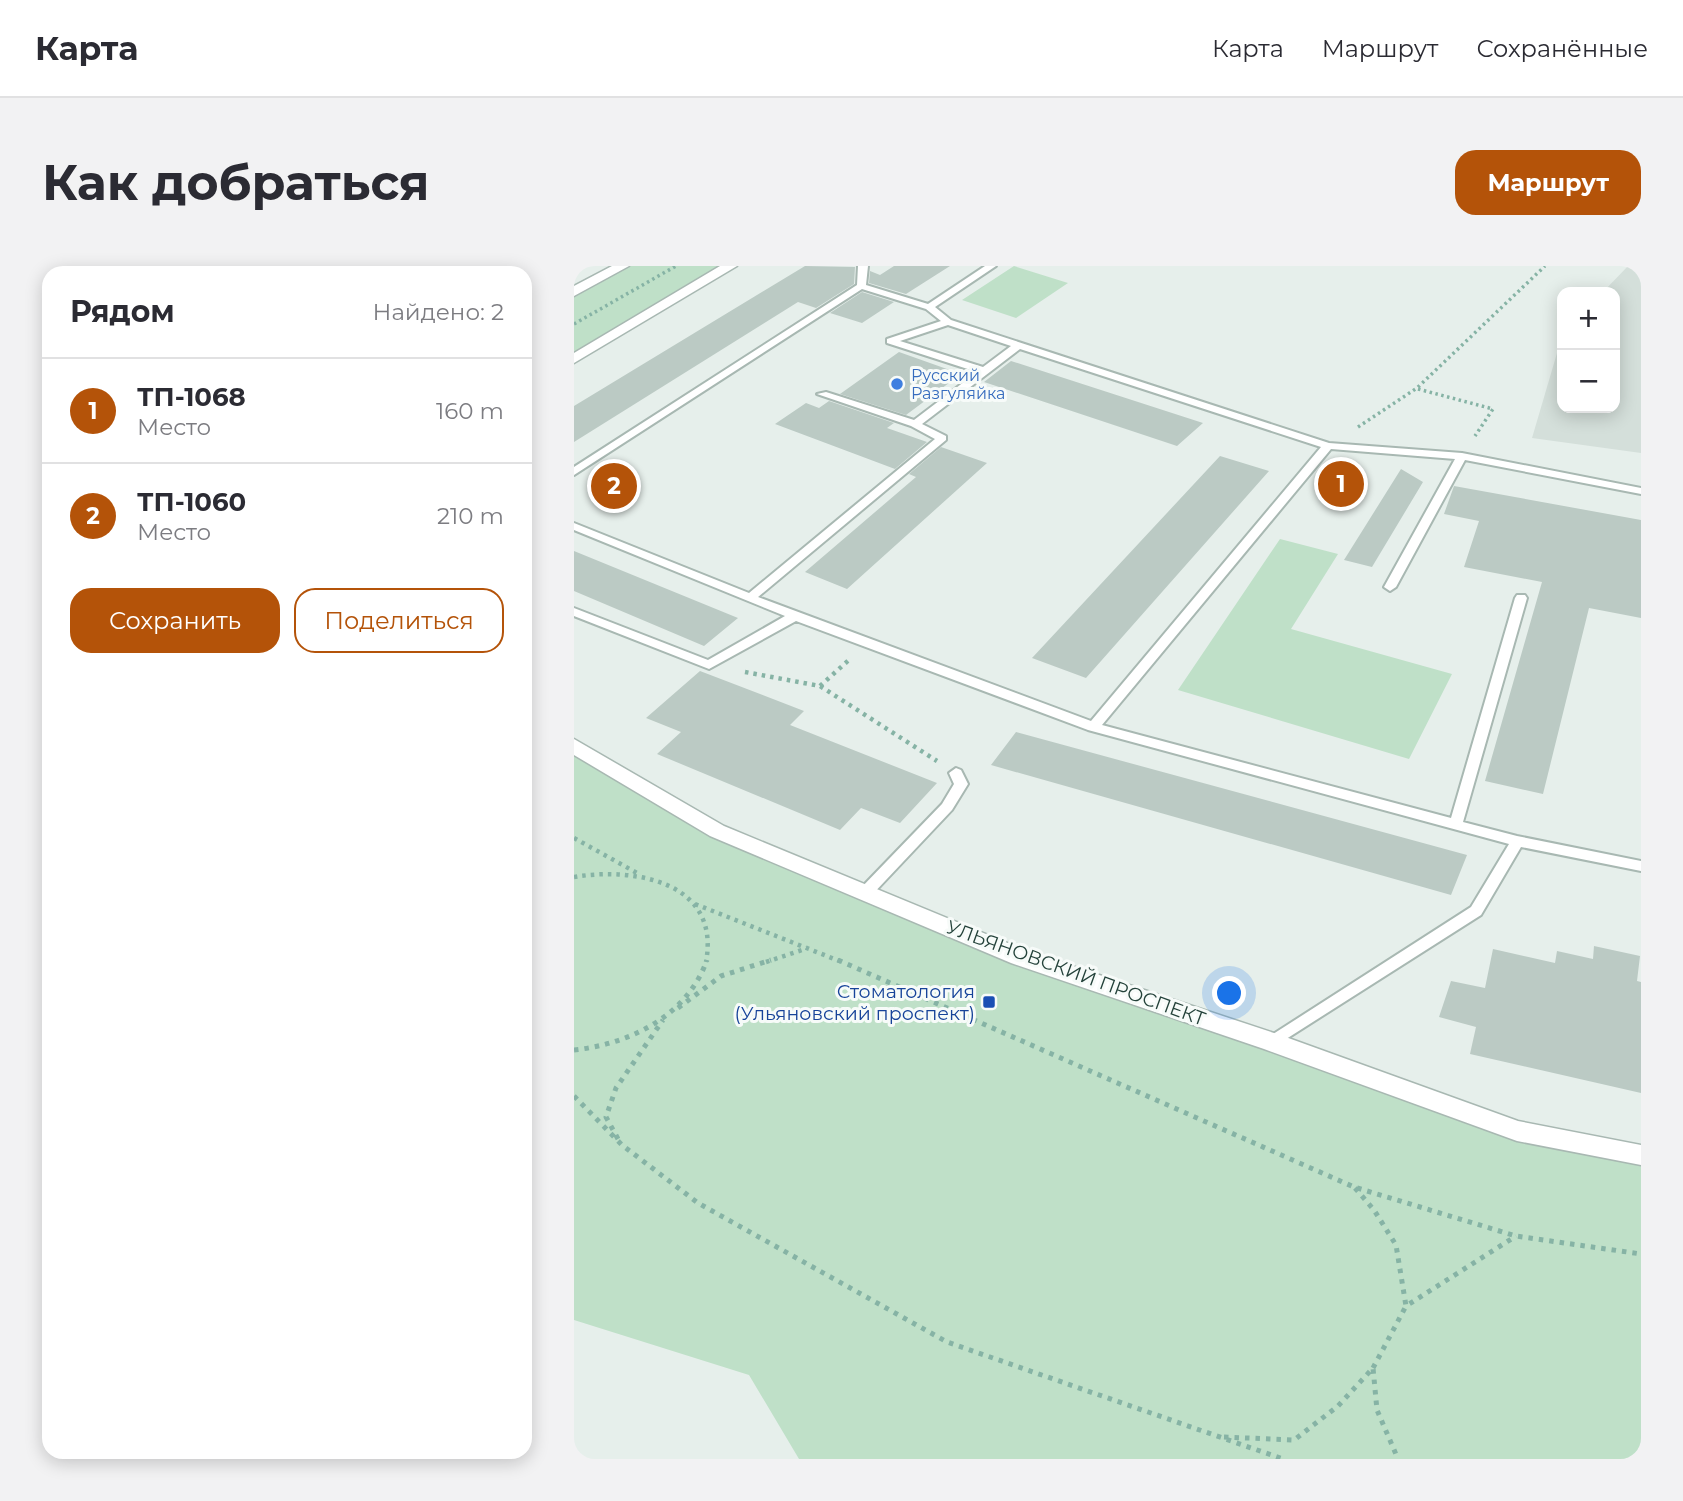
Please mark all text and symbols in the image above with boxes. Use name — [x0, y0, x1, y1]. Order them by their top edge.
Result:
text: Карта — [35, 28, 138, 68]
text: Карта — [1212, 34, 1284, 63]
text: Маршрут — [1322, 34, 1438, 63]
text: Сохранённые — [1476, 34, 1648, 63]
button: Маршрут — [1455, 150, 1641, 215]
text: Как добраться — [42, 153, 430, 212]
map controls — [1557, 287, 1620, 413]
button: + — [1557, 287, 1620, 350]
text: Рядом — [70, 293, 175, 330]
text: Найдено: 2 — [373, 298, 504, 326]
button: − — [1557, 350, 1620, 413]
place label: Русский Разгуляйка — [911, 366, 1005, 403]
marker: Русский Разгуляйка — [889, 376, 905, 392]
text: ТП-1068 — [137, 381, 246, 413]
text: 1 — [88, 397, 98, 425]
text: 160 m — [436, 397, 504, 425]
text: Место — [137, 413, 211, 441]
pin: 1 — [1318, 458, 1364, 510]
pin: 2 — [591, 460, 637, 512]
text: ТП-1060 — [137, 486, 246, 518]
text: 2 — [86, 502, 100, 530]
text: 210 m — [437, 502, 504, 530]
text: Место — [137, 518, 211, 546]
button: Сохранить — [70, 588, 280, 653]
button: Поделиться — [294, 588, 504, 653]
street label: УЛЬЯНОВСКИЙ ПРОСПЕКТ — [943, 915, 1209, 1031]
your location — [1212, 976, 1246, 1010]
place label: Стоматология (Ульяновский проспект) — [735, 980, 975, 1025]
marker: Стоматология (Ульяновский проспект) — [981, 994, 997, 1010]

